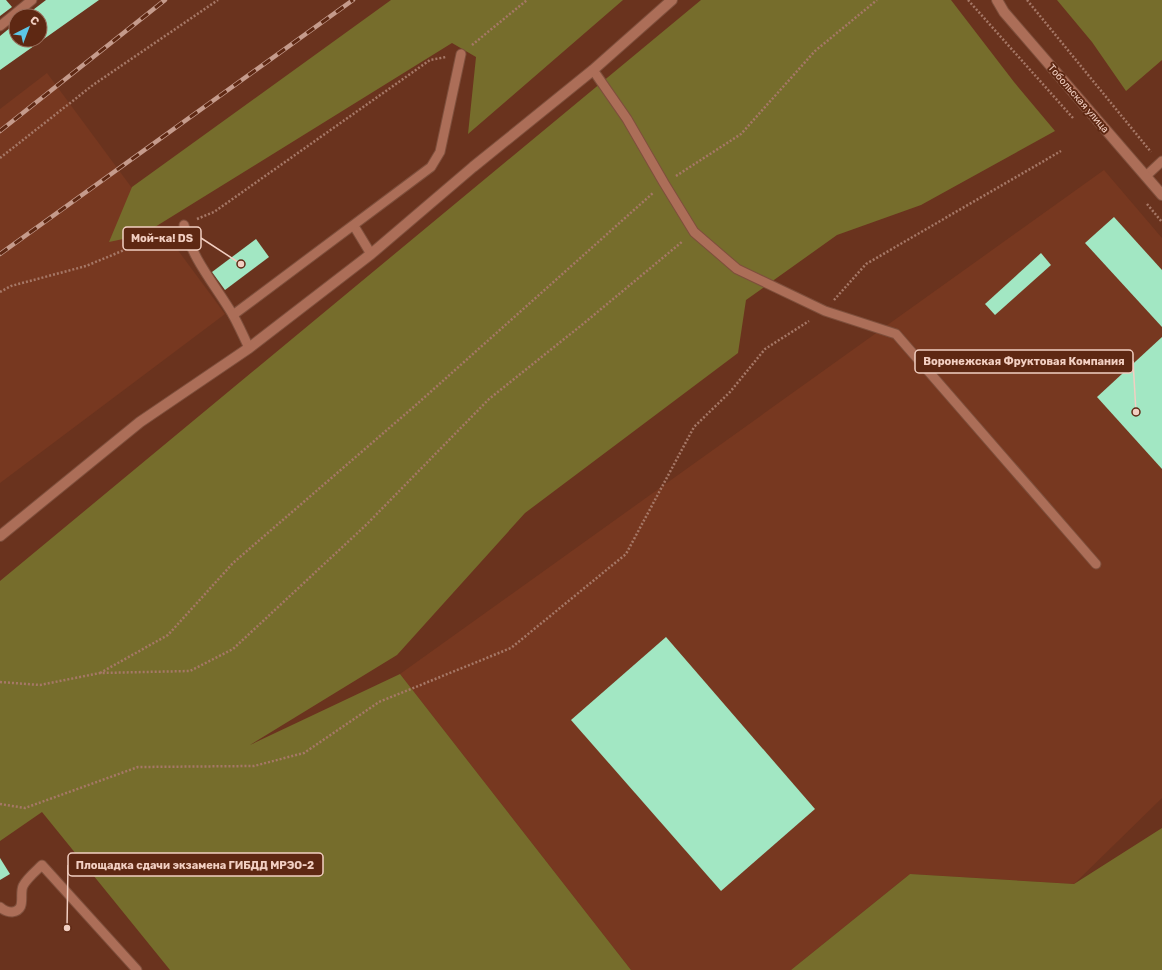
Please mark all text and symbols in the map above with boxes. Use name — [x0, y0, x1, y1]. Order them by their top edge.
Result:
north arrow — [8, 8, 48, 48]
text: С — [27, 14, 42, 29]
street label: Тобольская улица — [1045, 62, 1111, 135]
callout: Мой-ка! DS — [123, 227, 201, 250]
text: Мой-ка! DS — [131, 232, 193, 245]
callout: Воронежская Фруктовая Компания — [915, 350, 1133, 373]
text: Воронежская Фруктовая Компания — [923, 355, 1125, 368]
callout: Площадка сдачи экзамена ГИБДД МРЭО-2 — [68, 853, 323, 876]
text: Площадка сдачи экзамена ГИБДД МРЭО-2 — [76, 859, 314, 872]

